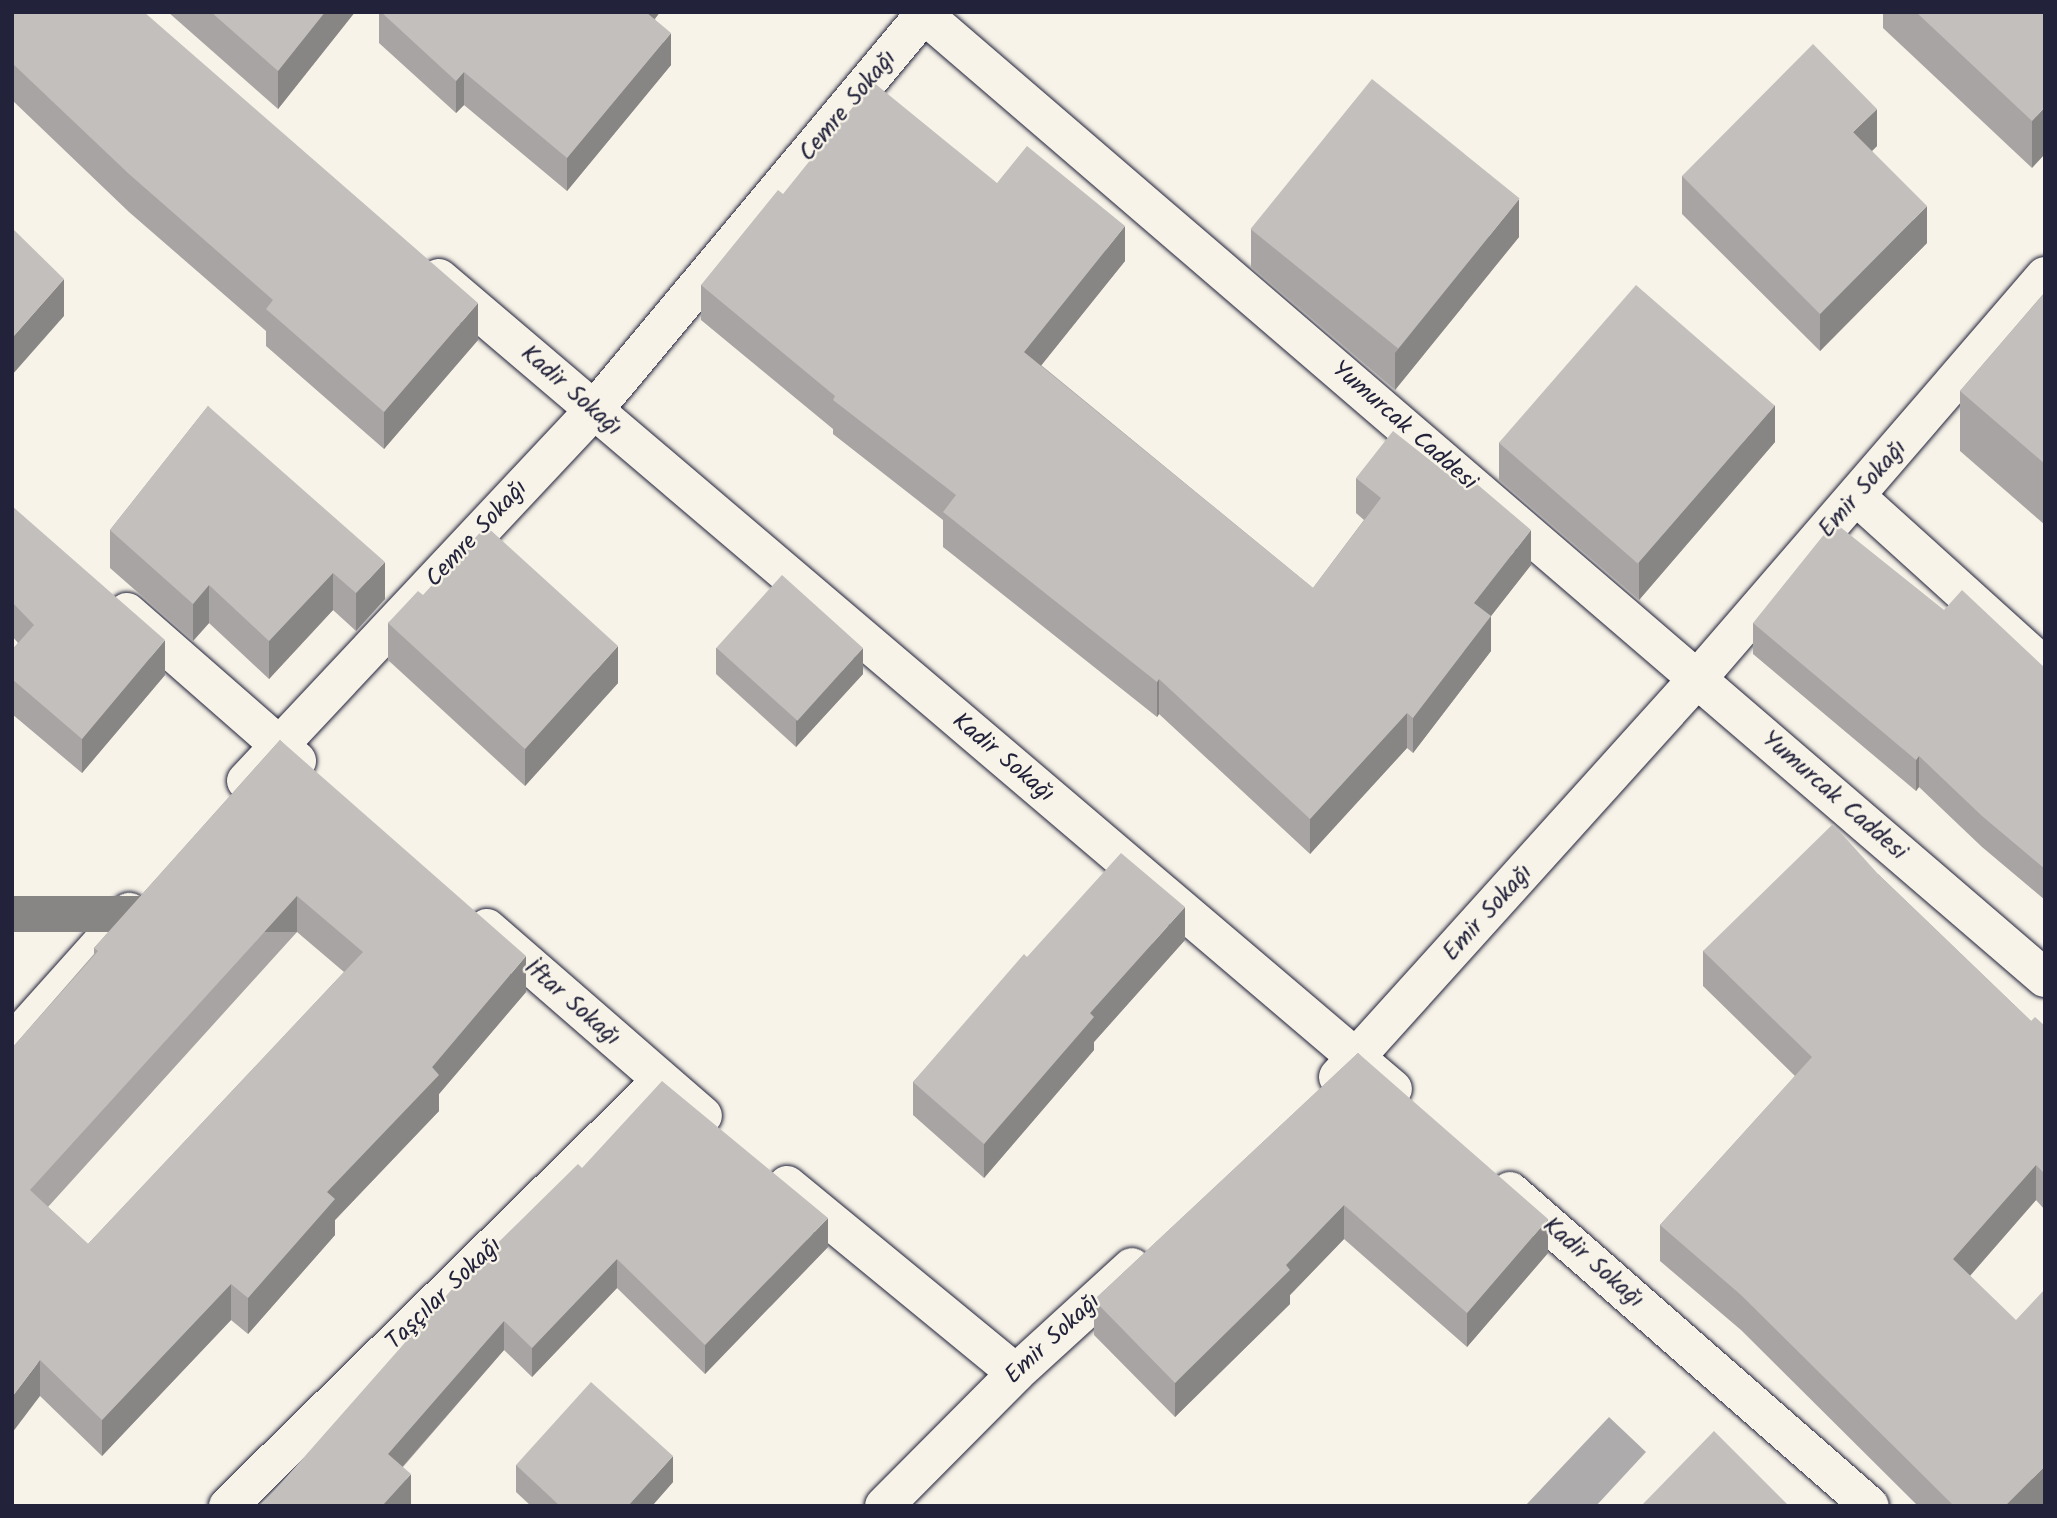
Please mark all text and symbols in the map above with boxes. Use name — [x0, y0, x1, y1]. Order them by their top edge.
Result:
street label: Cemre Sokağı — [793, 45, 903, 167]
street label: Kadir Sokağı — [515, 339, 627, 443]
street label: Yumurcak Caddesi — [1325, 355, 1483, 497]
street label: Emir Sokağı — [1813, 434, 1913, 544]
street label: Cemre Sokağı — [420, 474, 534, 594]
street label: Kadir Sokağı — [946, 707, 1060, 809]
street label: Yumurcak Caddesi — [1755, 725, 1913, 867]
street label: Emir Sokağı — [1437, 859, 1539, 967]
street label: İftar Sokağı — [518, 953, 626, 1053]
street label: Kadir Sokağı — [1537, 1211, 1649, 1315]
street label: Taşçılar Sokağı — [380, 1232, 508, 1356]
street label: Emir Sokağı — [999, 1288, 1107, 1390]

